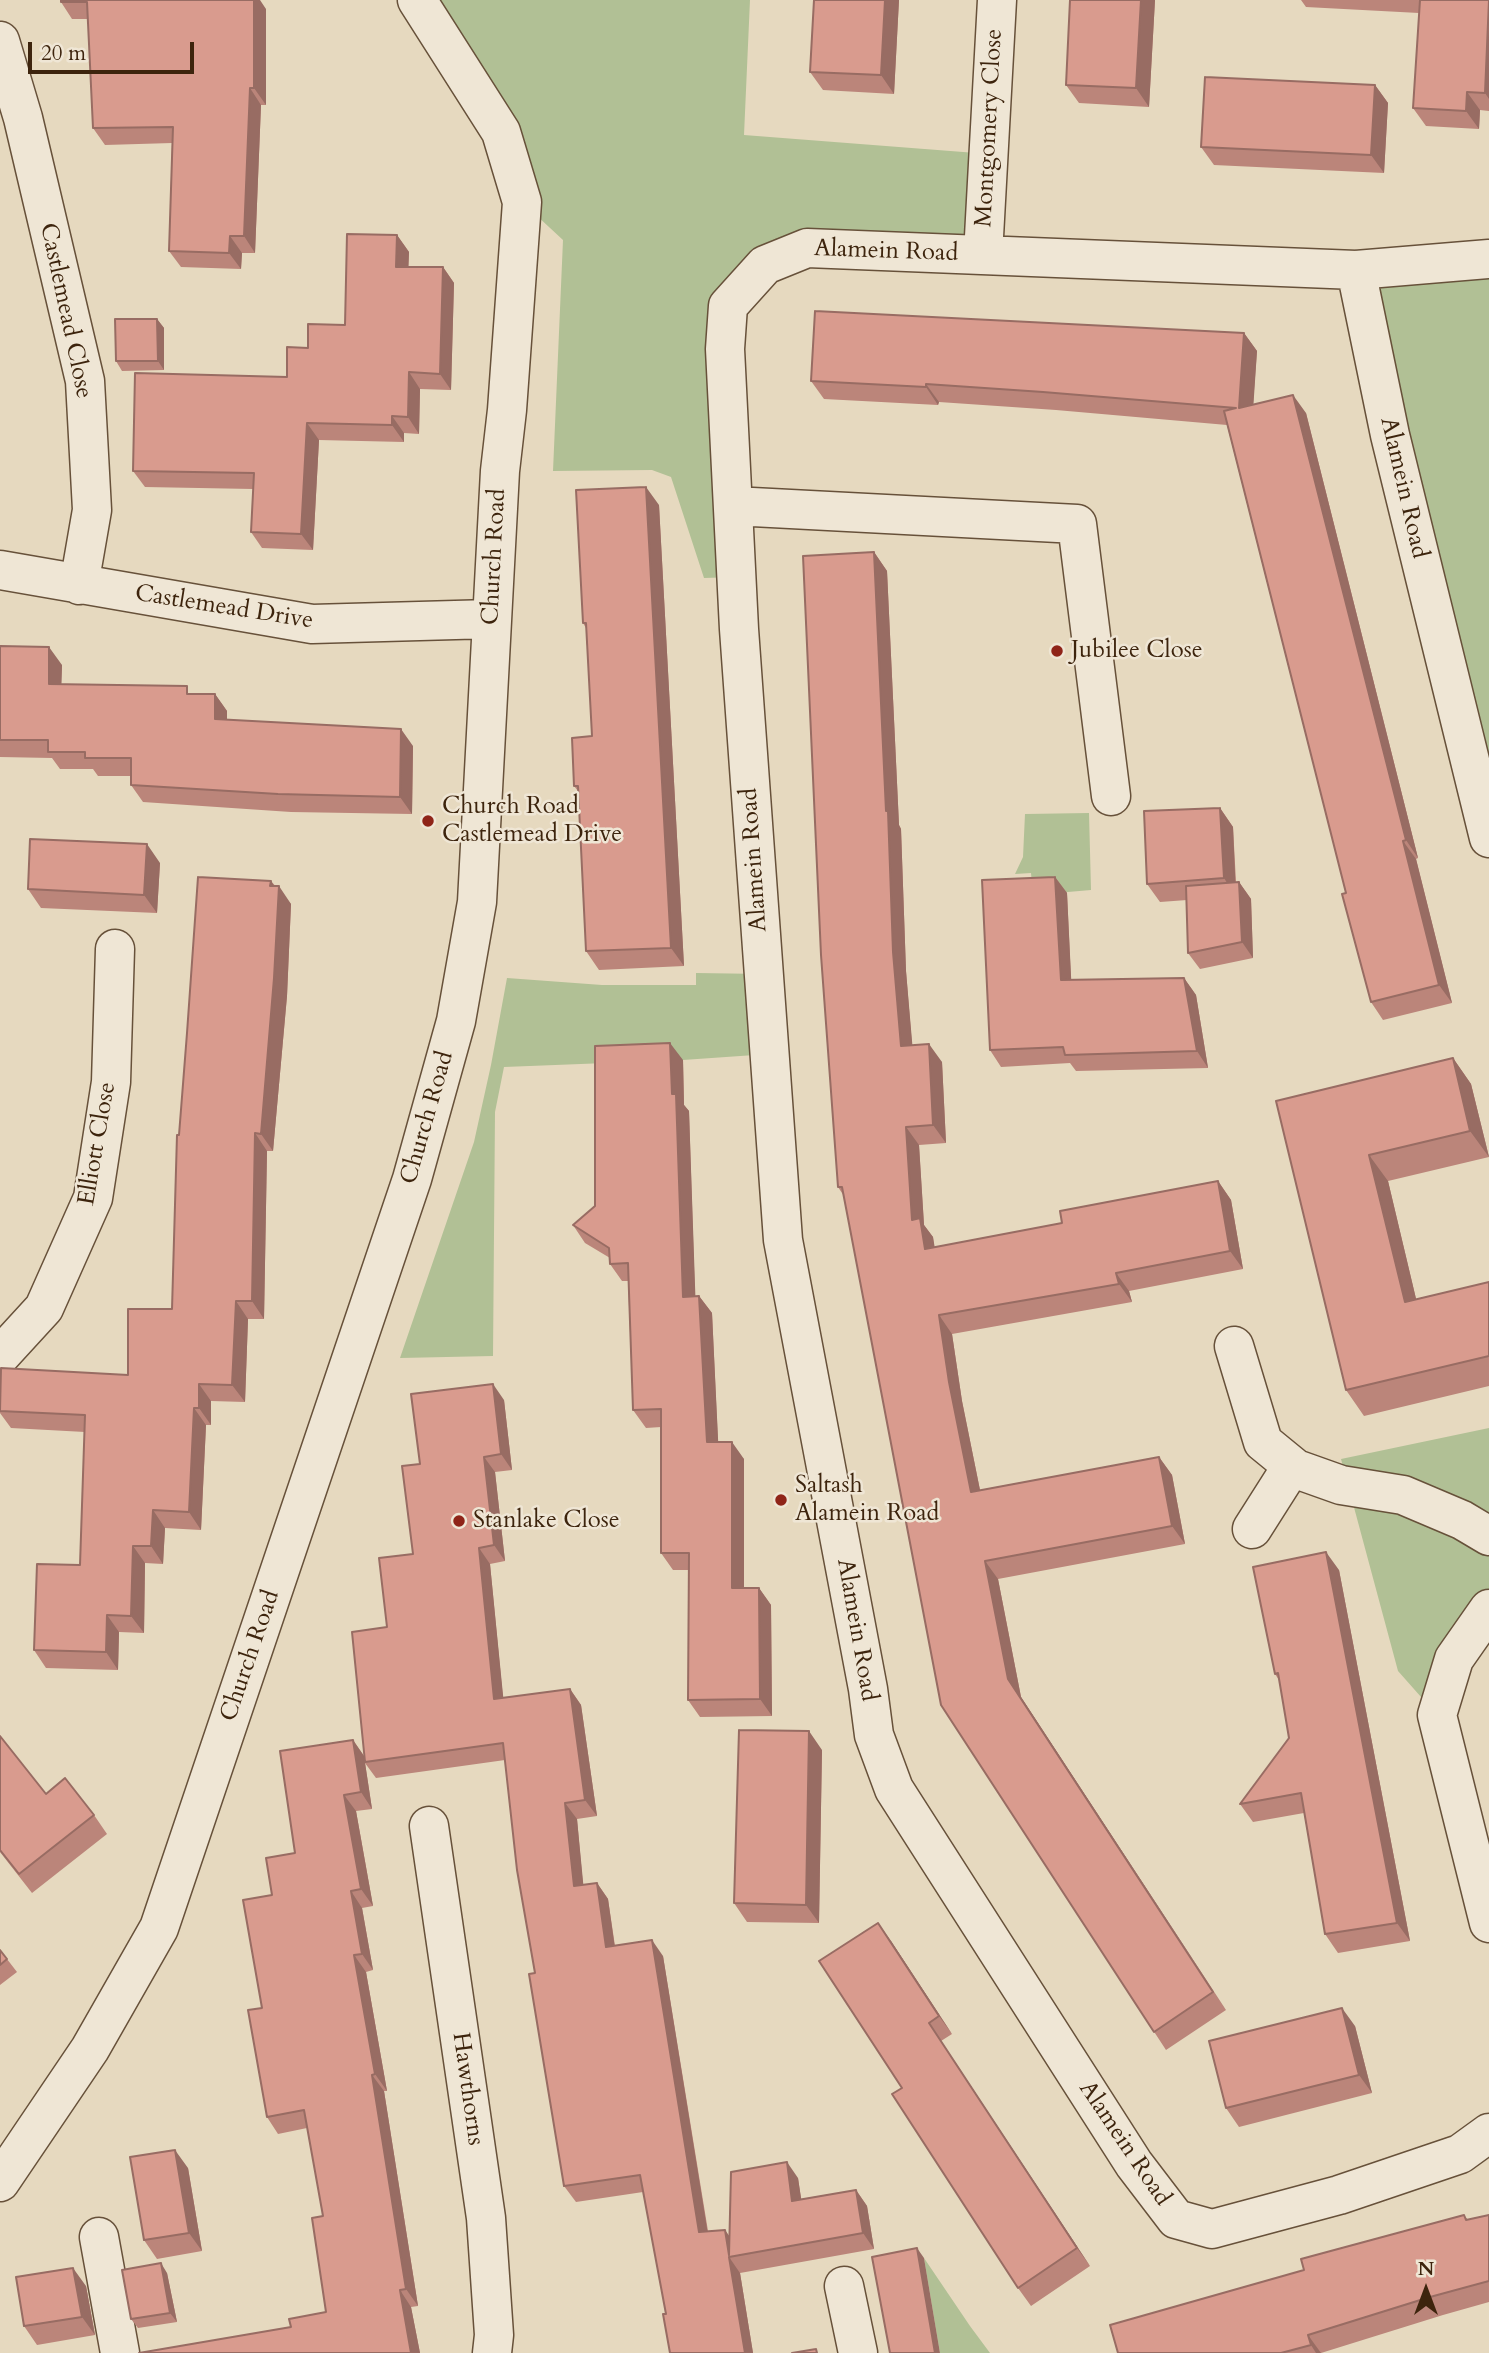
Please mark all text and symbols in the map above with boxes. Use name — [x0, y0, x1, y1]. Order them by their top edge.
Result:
scale bar — [32, 28, 198, 72]
street label: Montgomery Close — [970, 28, 1010, 228]
text: 20 m — [41, 39, 86, 68]
street label: Castlemead Close — [32, 221, 98, 401]
street label: Alamein Road — [813, 235, 959, 269]
street label: Alamein Road — [1373, 414, 1433, 562]
street label: Church Road — [477, 488, 513, 626]
street label: Castlemead Drive — [133, 580, 315, 636]
place label: Jubilee Close — [1071, 637, 1203, 665]
marker: Jubilee Close — [1049, 643, 1065, 659]
street label: Alamein Road — [736, 787, 774, 933]
place label: Church Road Castlemead Drive — [442, 793, 622, 849]
marker: Church Road Castlemead Drive — [420, 813, 436, 829]
street label: Church Road — [395, 1048, 461, 1188]
street label: Elliott Close — [73, 1080, 123, 1208]
place label: Saltash Alamein Road — [795, 1472, 939, 1528]
marker: Saltash Alamein Road — [773, 1492, 789, 1508]
place label: Stanlake Close — [473, 1507, 620, 1535]
marker: Stanlake Close — [451, 1513, 467, 1529]
street label: Alamein Road — [829, 1556, 883, 1704]
street label: Church Road — [215, 1587, 287, 1725]
street label: Hawthorns — [445, 2031, 489, 2147]
street label: Alamein Road — [1072, 2076, 1176, 2212]
north arrow — [1391, 2255, 1461, 2325]
text: N — [1418, 2256, 1434, 2282]

